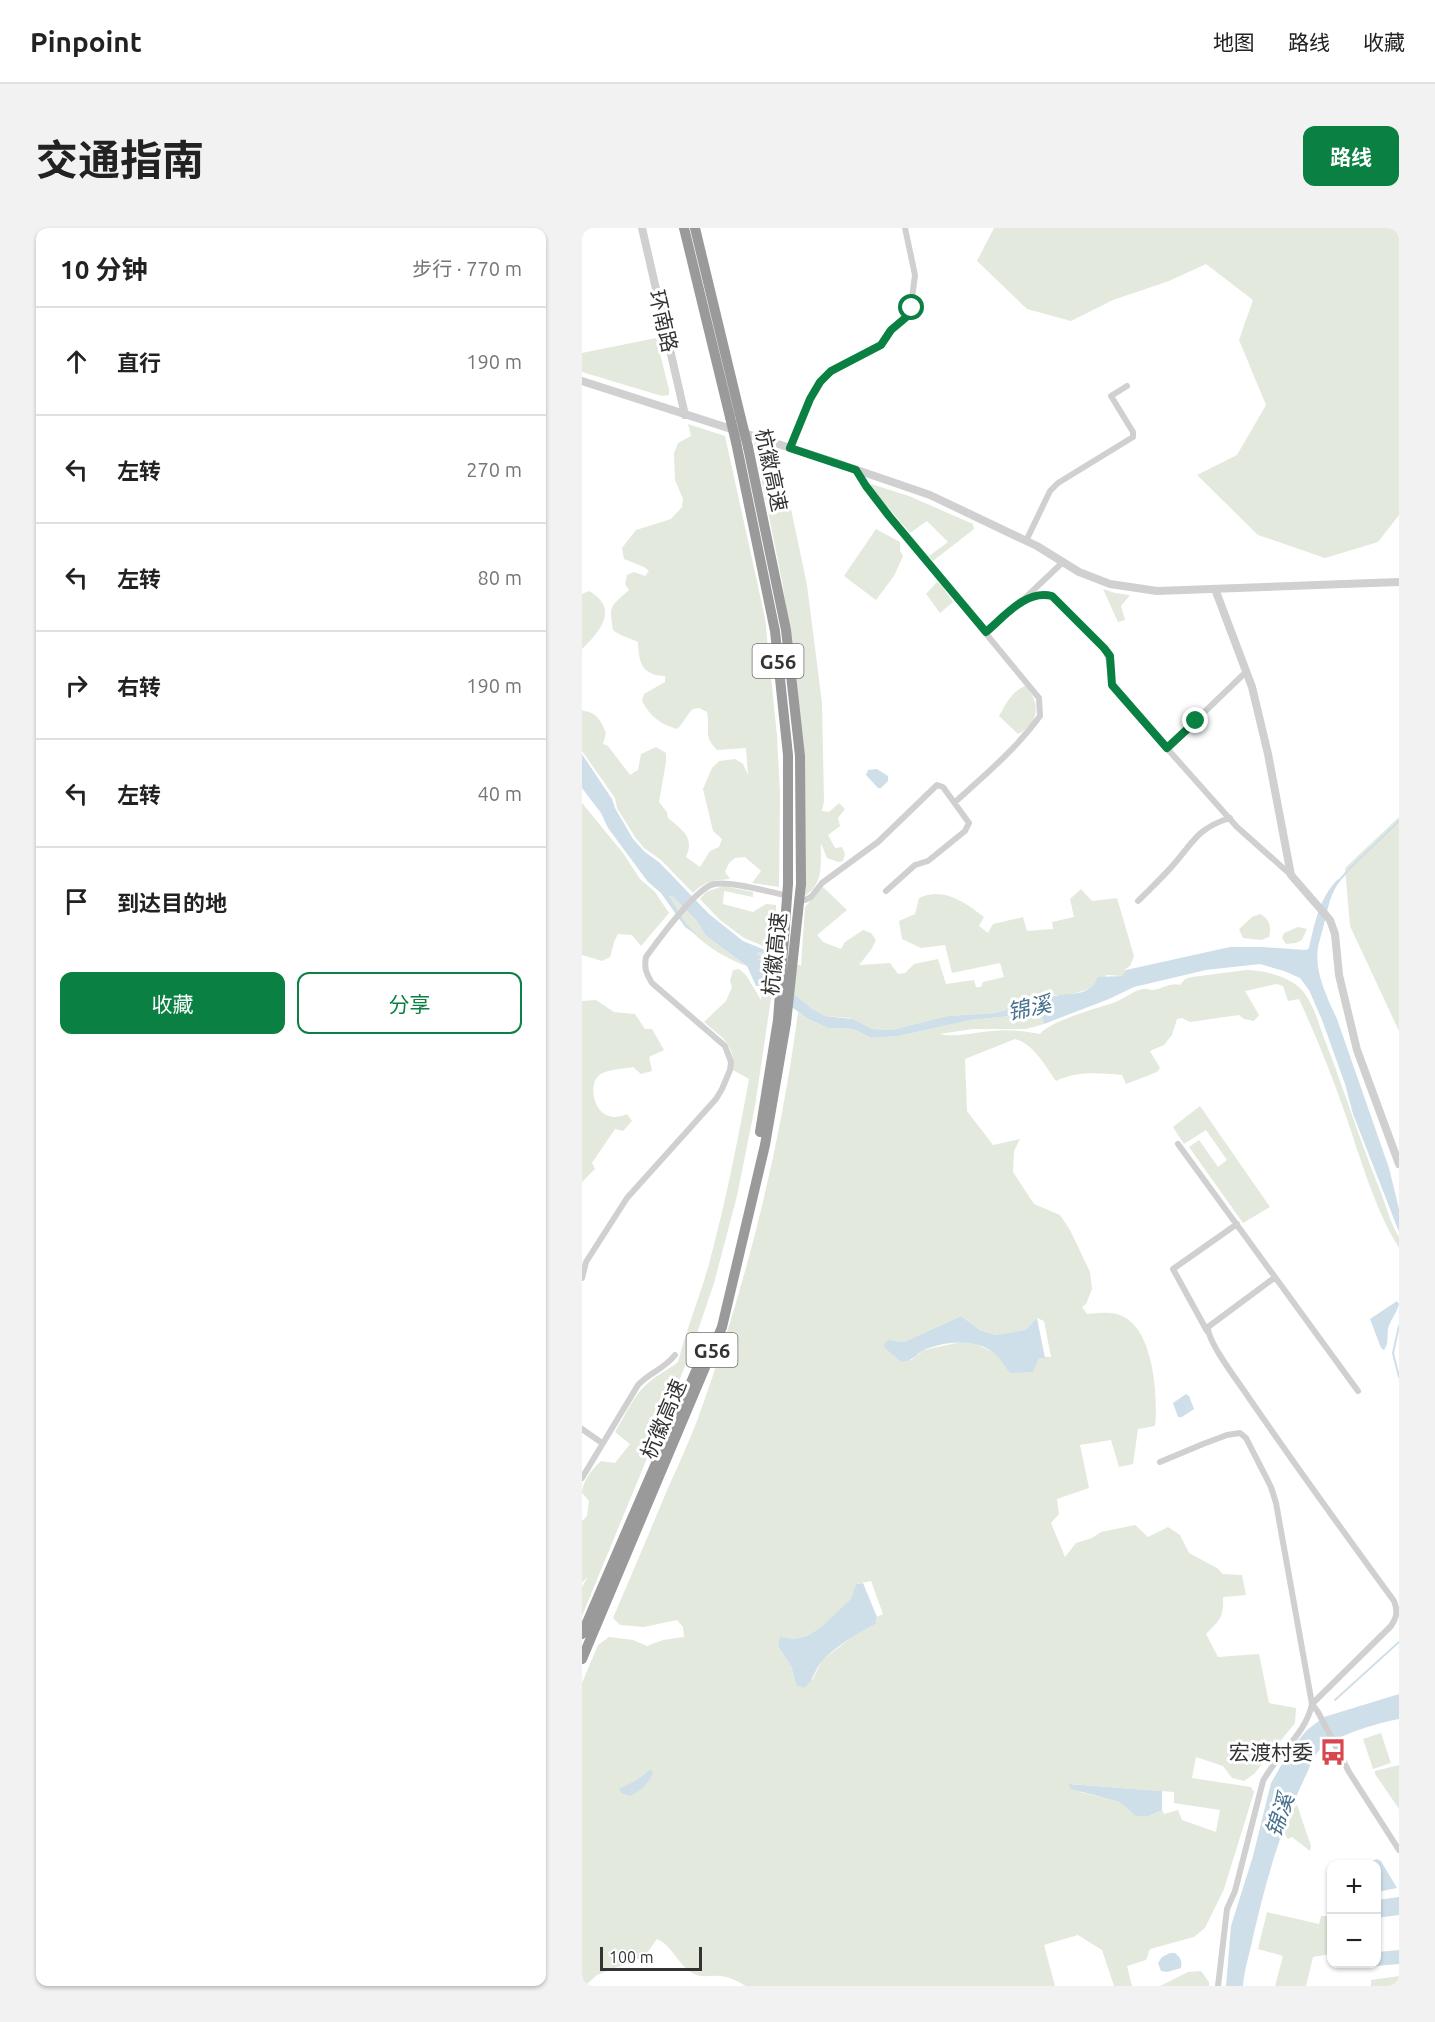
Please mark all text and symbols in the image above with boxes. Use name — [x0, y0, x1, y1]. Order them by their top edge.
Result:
text: Pinpoint — [30, 26, 142, 57]
text: 地图 — [1213, 30, 1255, 54]
text: 路线 — [1288, 30, 1330, 54]
text: 收藏 — [1363, 30, 1405, 54]
button: 路线 — [1303, 126, 1399, 186]
text: 交通指南 — [36, 136, 204, 183]
text: 10 分钟 — [60, 255, 148, 284]
text: 步行 · 770 m — [412, 257, 522, 280]
street label: 环南路 — [645, 288, 683, 354]
route start — [898, 294, 924, 320]
icon: ahead — [60, 345, 93, 378]
text: 直行 — [117, 350, 161, 375]
text: 190 m — [466, 350, 522, 373]
street label: 杭徽高速 — [752, 426, 792, 514]
icon: left — [60, 453, 93, 486]
text: 左转 — [117, 458, 161, 483]
text: 270 m — [466, 458, 522, 481]
icon: left — [60, 561, 93, 594]
text: 左转 — [117, 566, 161, 591]
text: 80 m — [478, 566, 522, 589]
road number: G56 — [752, 644, 804, 678]
icon: right — [60, 669, 93, 702]
text: 右转 — [117, 674, 161, 699]
text: 190 m — [466, 674, 522, 697]
route end — [1182, 707, 1208, 733]
icon: left — [60, 777, 93, 810]
text: 左转 — [117, 782, 161, 807]
text: 40 m — [478, 782, 522, 805]
icon: arrive — [60, 885, 93, 918]
text: 到达目的地 — [117, 890, 227, 915]
street label: 杭徽高速 — [758, 911, 790, 997]
button: 收藏 — [60, 972, 285, 1034]
button: 分享 — [297, 972, 522, 1034]
water label: 锦溪 — [1005, 990, 1055, 1024]
road number: G56 — [686, 1333, 738, 1367]
street label: 杭徽高速 — [636, 1376, 690, 1462]
bus stop icon: 宏渡村委 — [1318, 1737, 1348, 1767]
place label: 宏渡村委 — [1229, 1740, 1313, 1764]
water label: 锦溪 — [1260, 1788, 1299, 1840]
map controls — [1327, 1860, 1381, 1968]
button: + — [1327, 1860, 1381, 1914]
button: − — [1327, 1914, 1381, 1968]
scale bar — [600, 1944, 702, 1972]
text: 100 m — [609, 1948, 654, 1966]

